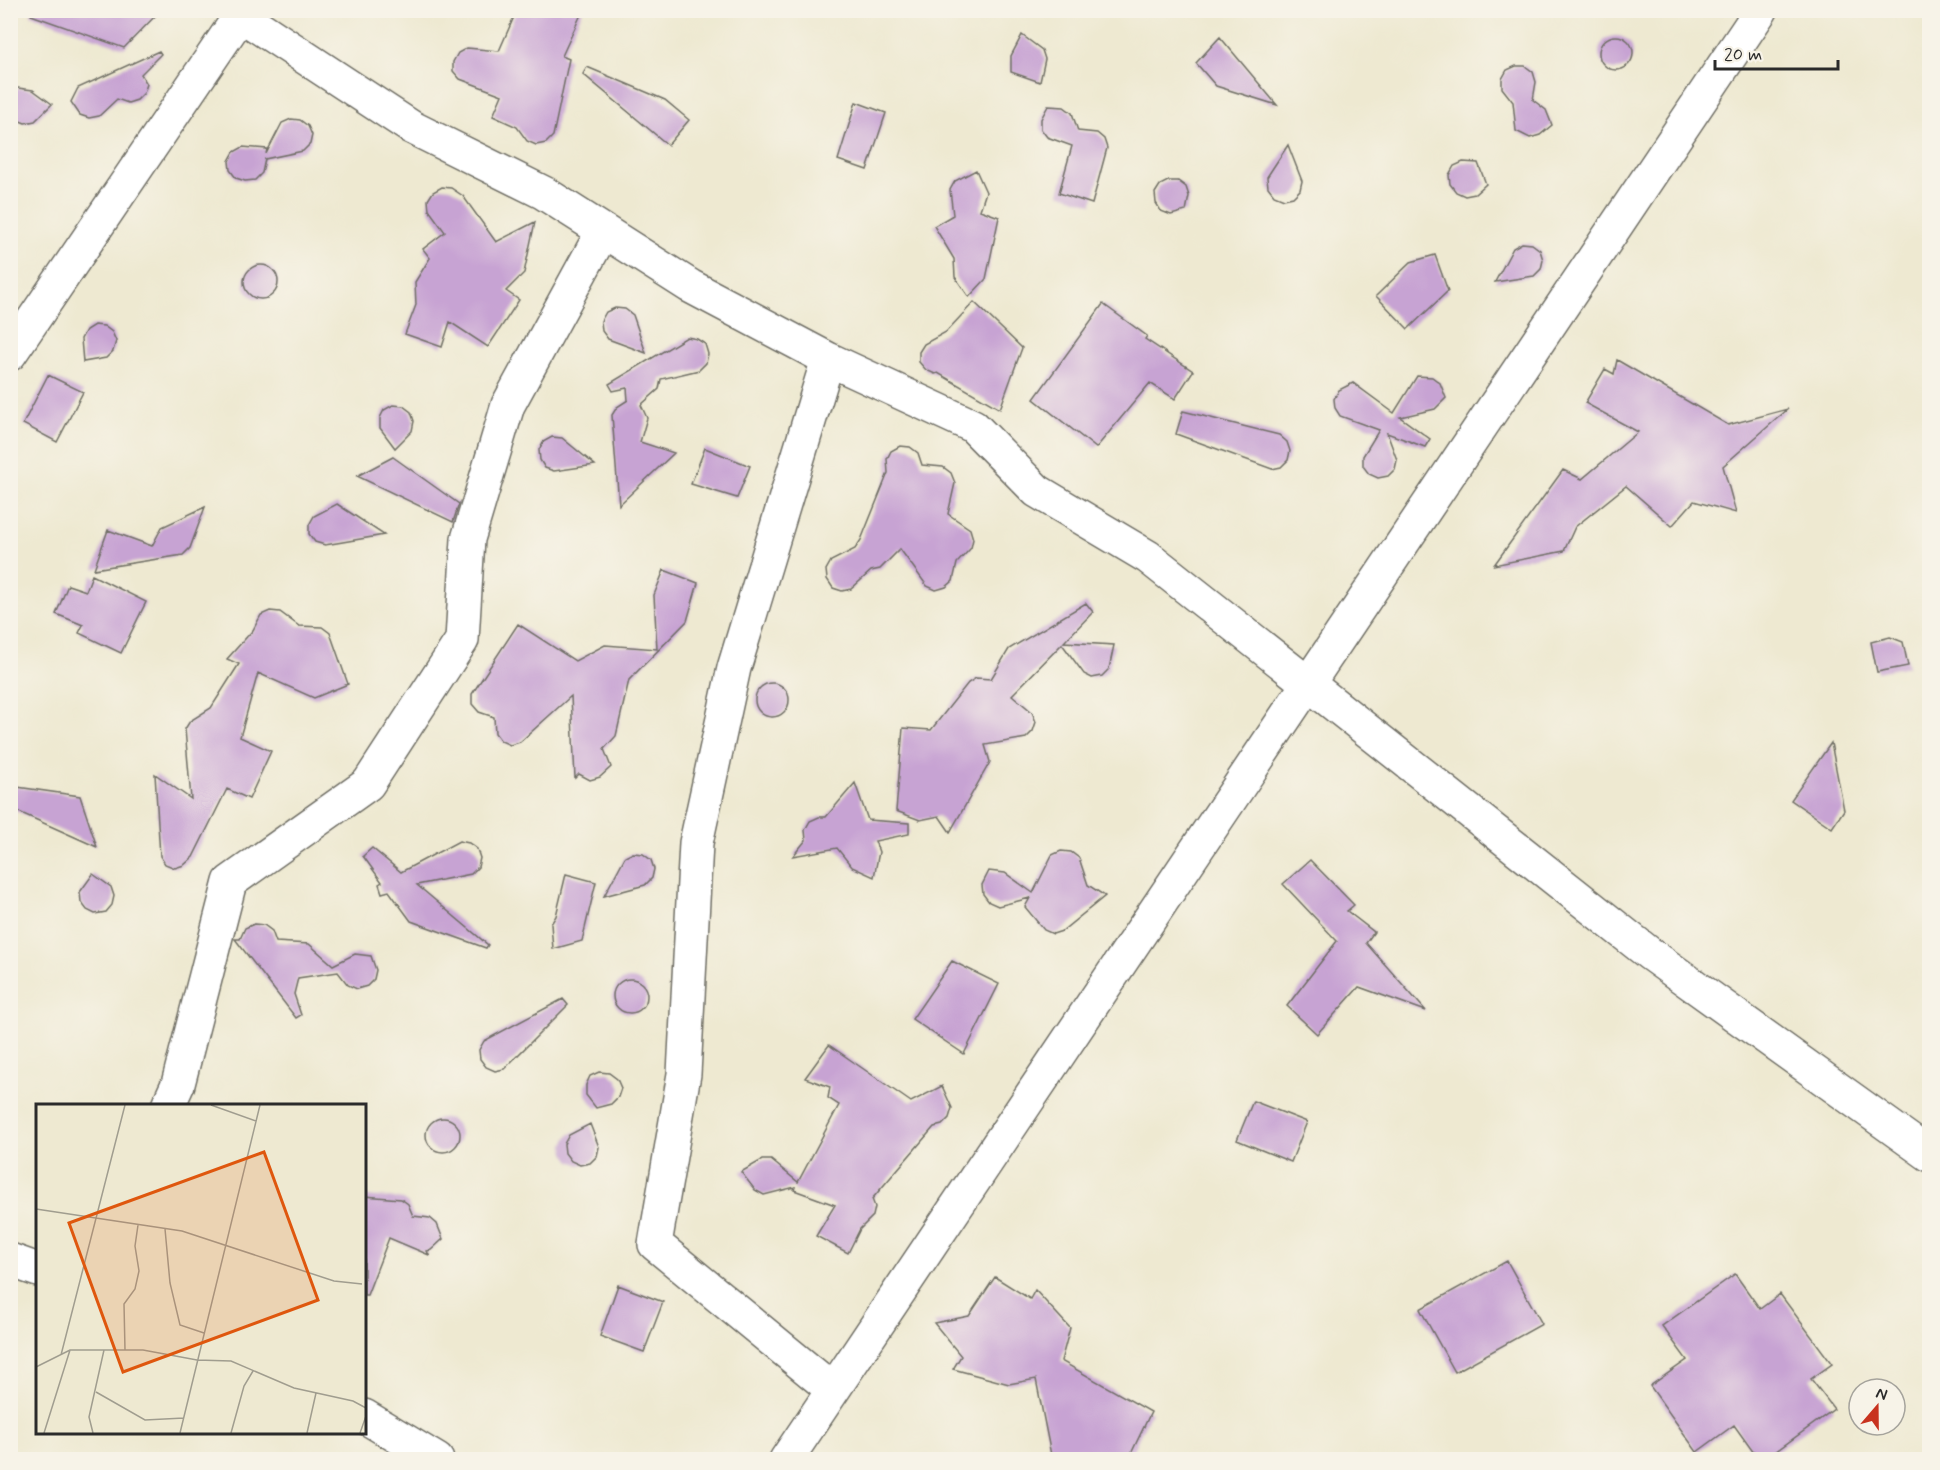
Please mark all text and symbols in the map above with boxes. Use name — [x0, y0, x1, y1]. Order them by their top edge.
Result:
scale bar — [1715, 33, 1838, 71]
text: 20 m — [1724, 43, 1762, 67]
inset map — [36, 1104, 366, 1434]
north arrow — [1847, 1377, 1907, 1437]
text: N — [1873, 1383, 1890, 1406]

